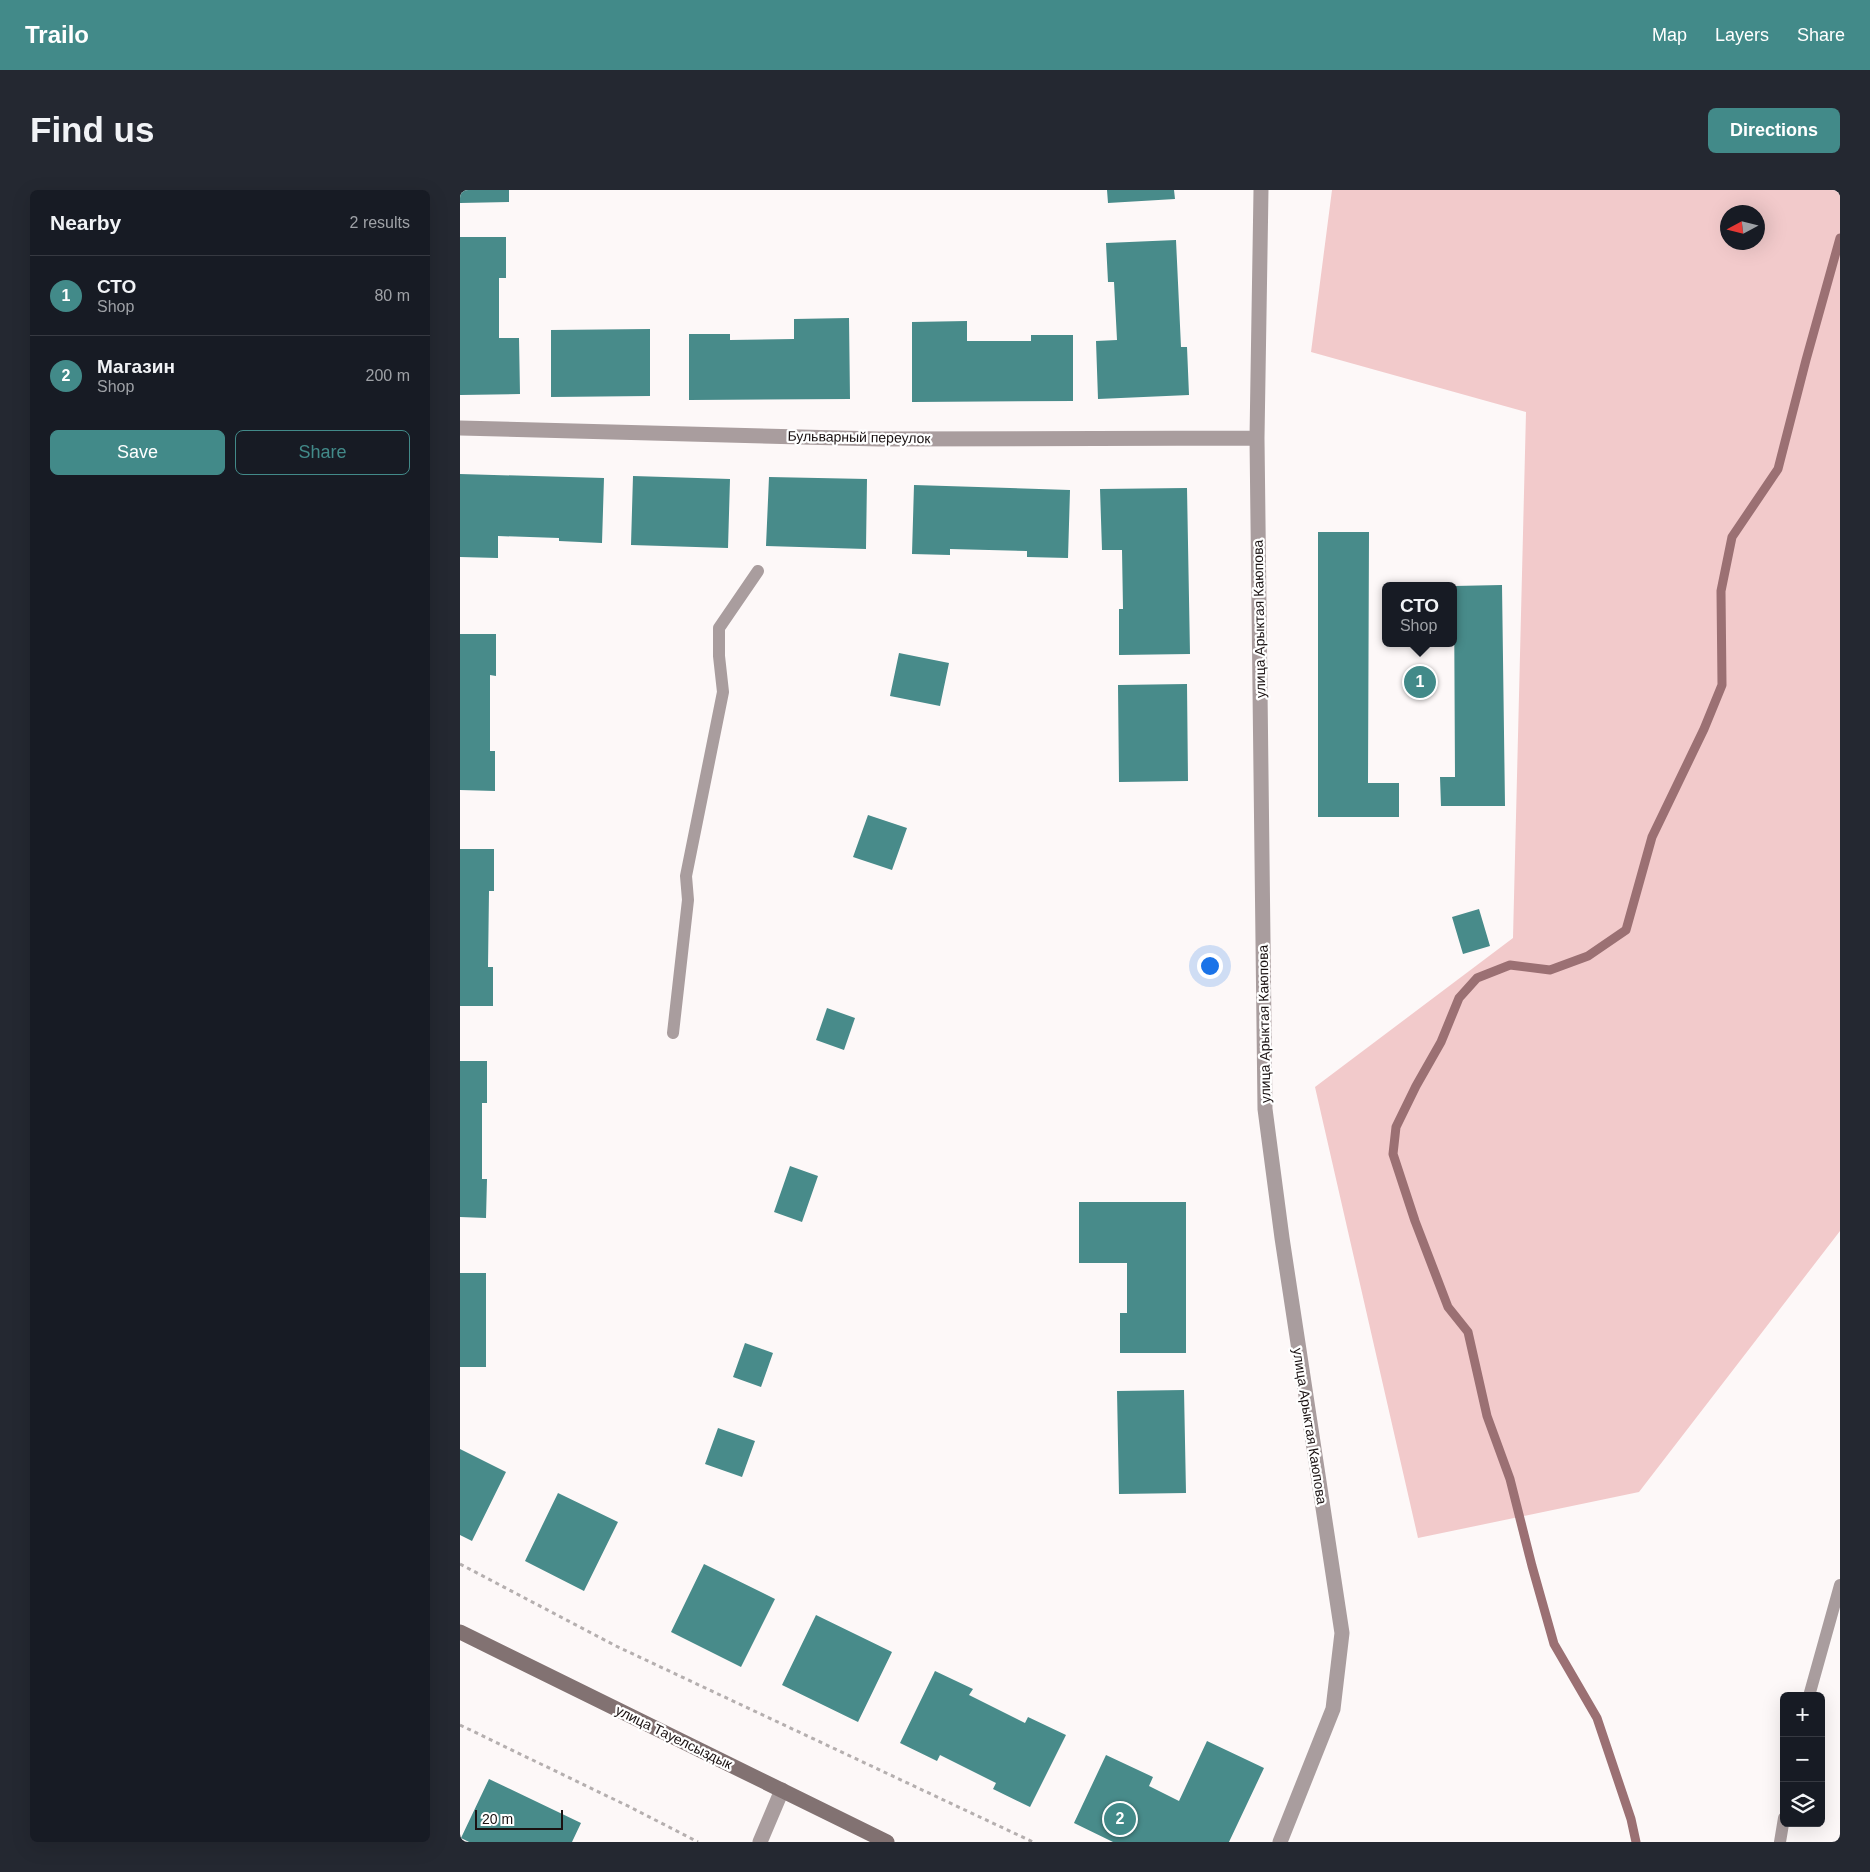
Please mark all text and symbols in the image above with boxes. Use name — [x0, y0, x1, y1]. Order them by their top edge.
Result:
text: Trailo — [25, 21, 89, 48]
text: Map — [1652, 25, 1687, 45]
text: Layers — [1715, 25, 1769, 45]
text: Share — [1797, 25, 1845, 45]
button: Directions — [1708, 108, 1840, 153]
text: Find us — [30, 110, 154, 149]
north arrow — [1720, 205, 1765, 250]
text: Nearby — [50, 211, 121, 234]
text: 2 results — [350, 214, 410, 231]
text: СТО — [97, 276, 136, 297]
text: 1 — [62, 287, 70, 304]
text: 80 m — [374, 287, 410, 304]
text: Shop — [97, 298, 134, 315]
text: Магазин — [97, 356, 175, 377]
text: 2 — [62, 367, 70, 384]
text: 200 m — [366, 367, 410, 384]
text: Shop — [97, 378, 134, 395]
street label: Бульварный переулок — [787, 428, 932, 446]
button: Save — [50, 430, 225, 475]
button: Share — [235, 430, 410, 475]
street label: улица Арыктая Каюпова — [1250, 540, 1268, 698]
popup — [1382, 582, 1457, 647]
text: СТО — [1400, 595, 1439, 616]
text: Shop — [1400, 617, 1437, 634]
pin: 1 — [1404, 663, 1436, 701]
street label: улица Арыктая Каюпова — [1255, 945, 1273, 1103]
your location — [1197, 953, 1223, 979]
street label: улица Арыктая Каюпова — [1290, 1347, 1330, 1506]
map controls — [1780, 1692, 1825, 1827]
button: + — [1780, 1692, 1825, 1737]
street label: улица Тауелсыздык — [613, 1702, 736, 1773]
button: − — [1780, 1737, 1825, 1782]
button: layers — [1780, 1782, 1825, 1827]
pin: 2 — [1104, 1800, 1136, 1838]
scale bar — [475, 1807, 562, 1830]
text: 20 m — [482, 1811, 513, 1827]

